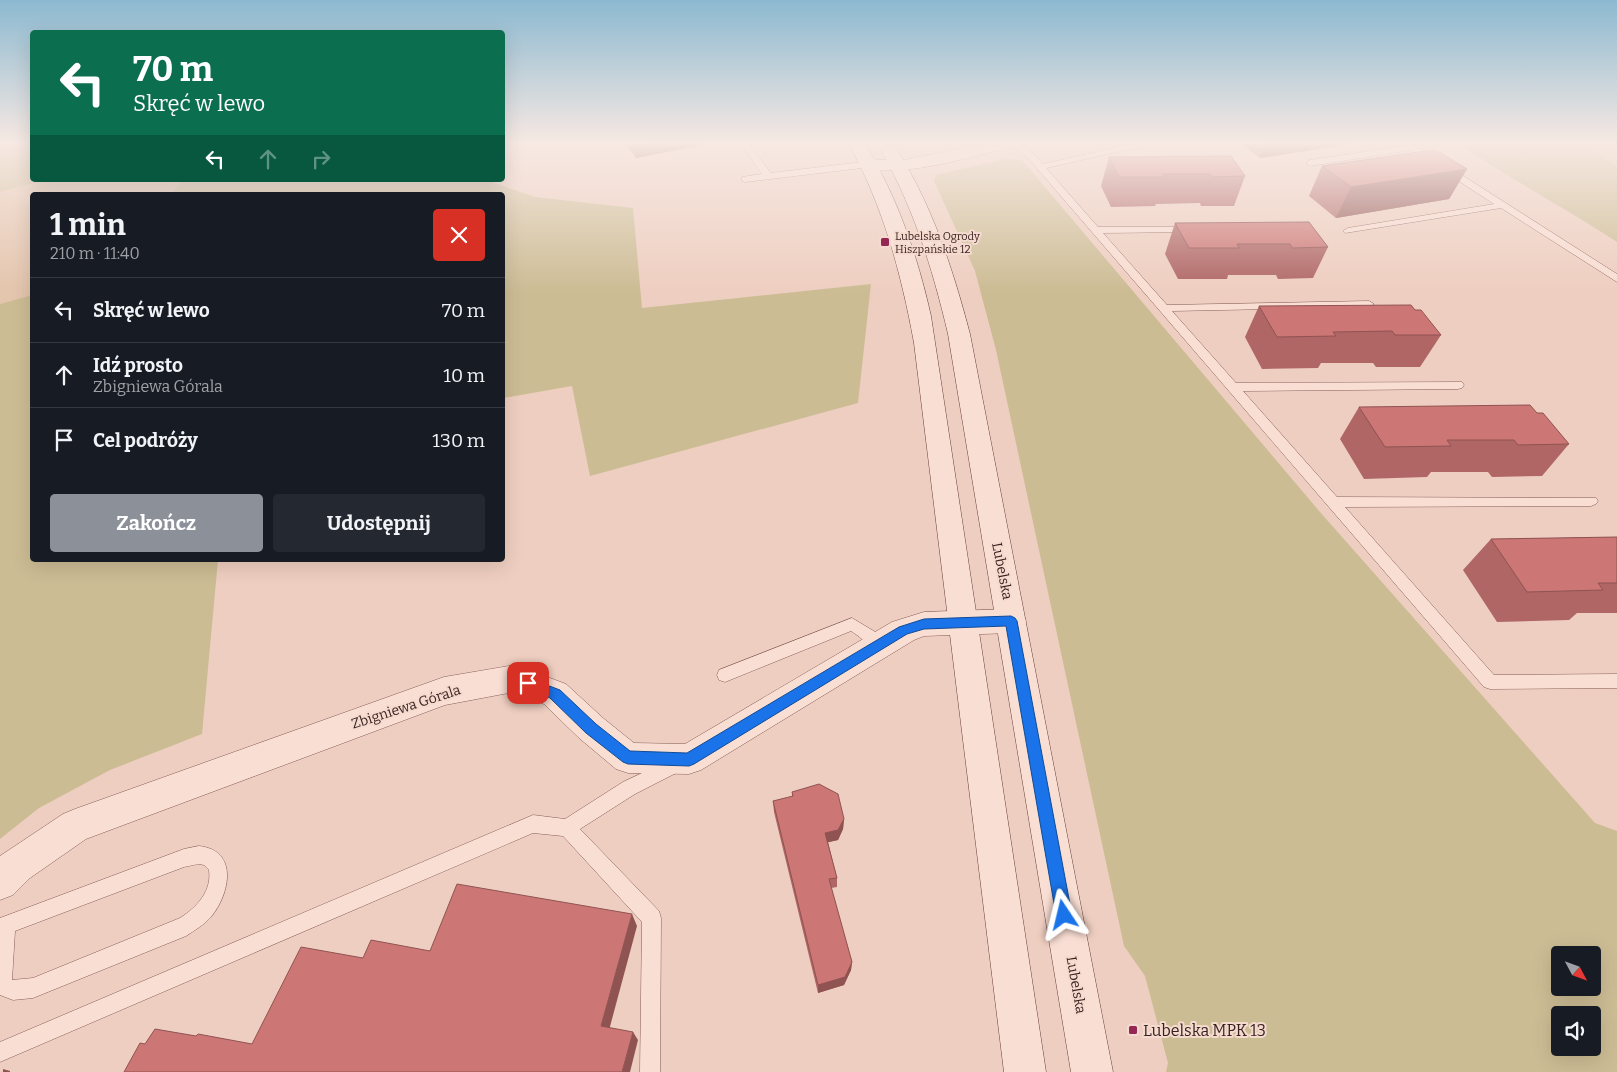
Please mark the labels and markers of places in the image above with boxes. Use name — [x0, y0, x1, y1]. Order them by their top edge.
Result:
place label: Lubelska Ogrody Hiszpańskie 12 — [895, 230, 980, 256]
marker: Lubelska Ogrody Hiszpańskie 12 — [879, 236, 891, 248]
pin — [507, 662, 549, 704]
place label: Lubelska MPK 13 — [1143, 1021, 1266, 1040]
marker: Lubelska MPK 13 — [1127, 1024, 1139, 1036]

